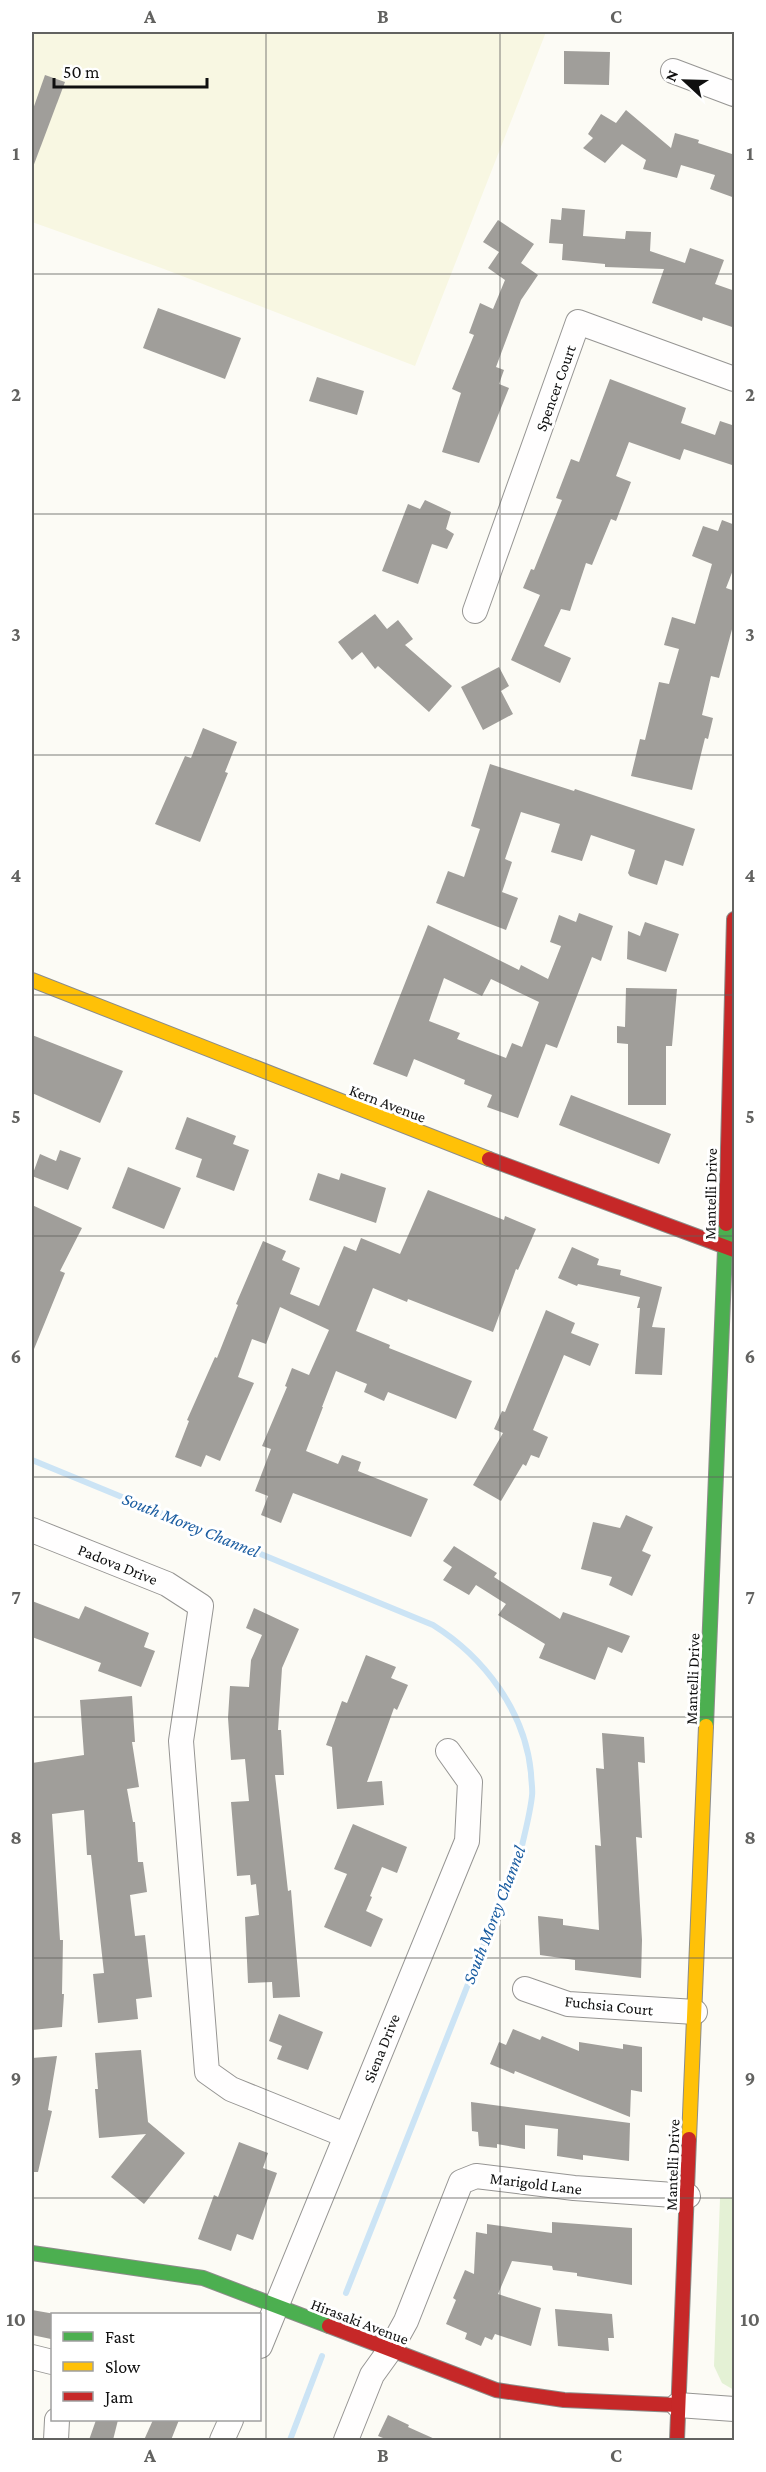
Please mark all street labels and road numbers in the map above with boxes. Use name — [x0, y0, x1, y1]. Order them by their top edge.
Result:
street label: Spencer Court — [532, 342, 580, 434]
street label: Kern Avenue — [347, 1081, 428, 1126]
street label: Mantelli Drive — [701, 1148, 720, 1240]
street label: Padova Drive — [76, 1541, 160, 1588]
street label: Mantelli Drive — [682, 1633, 703, 1725]
street label: Fuchsia Court — [564, 1992, 655, 2019]
street label: Siena Drive — [360, 2011, 403, 2085]
street label: Mantelli Drive — [662, 2119, 683, 2211]
street label: Marigold Lane — [489, 2169, 583, 2199]
street label: Hirasaki Avenue — [309, 2295, 411, 2348]

